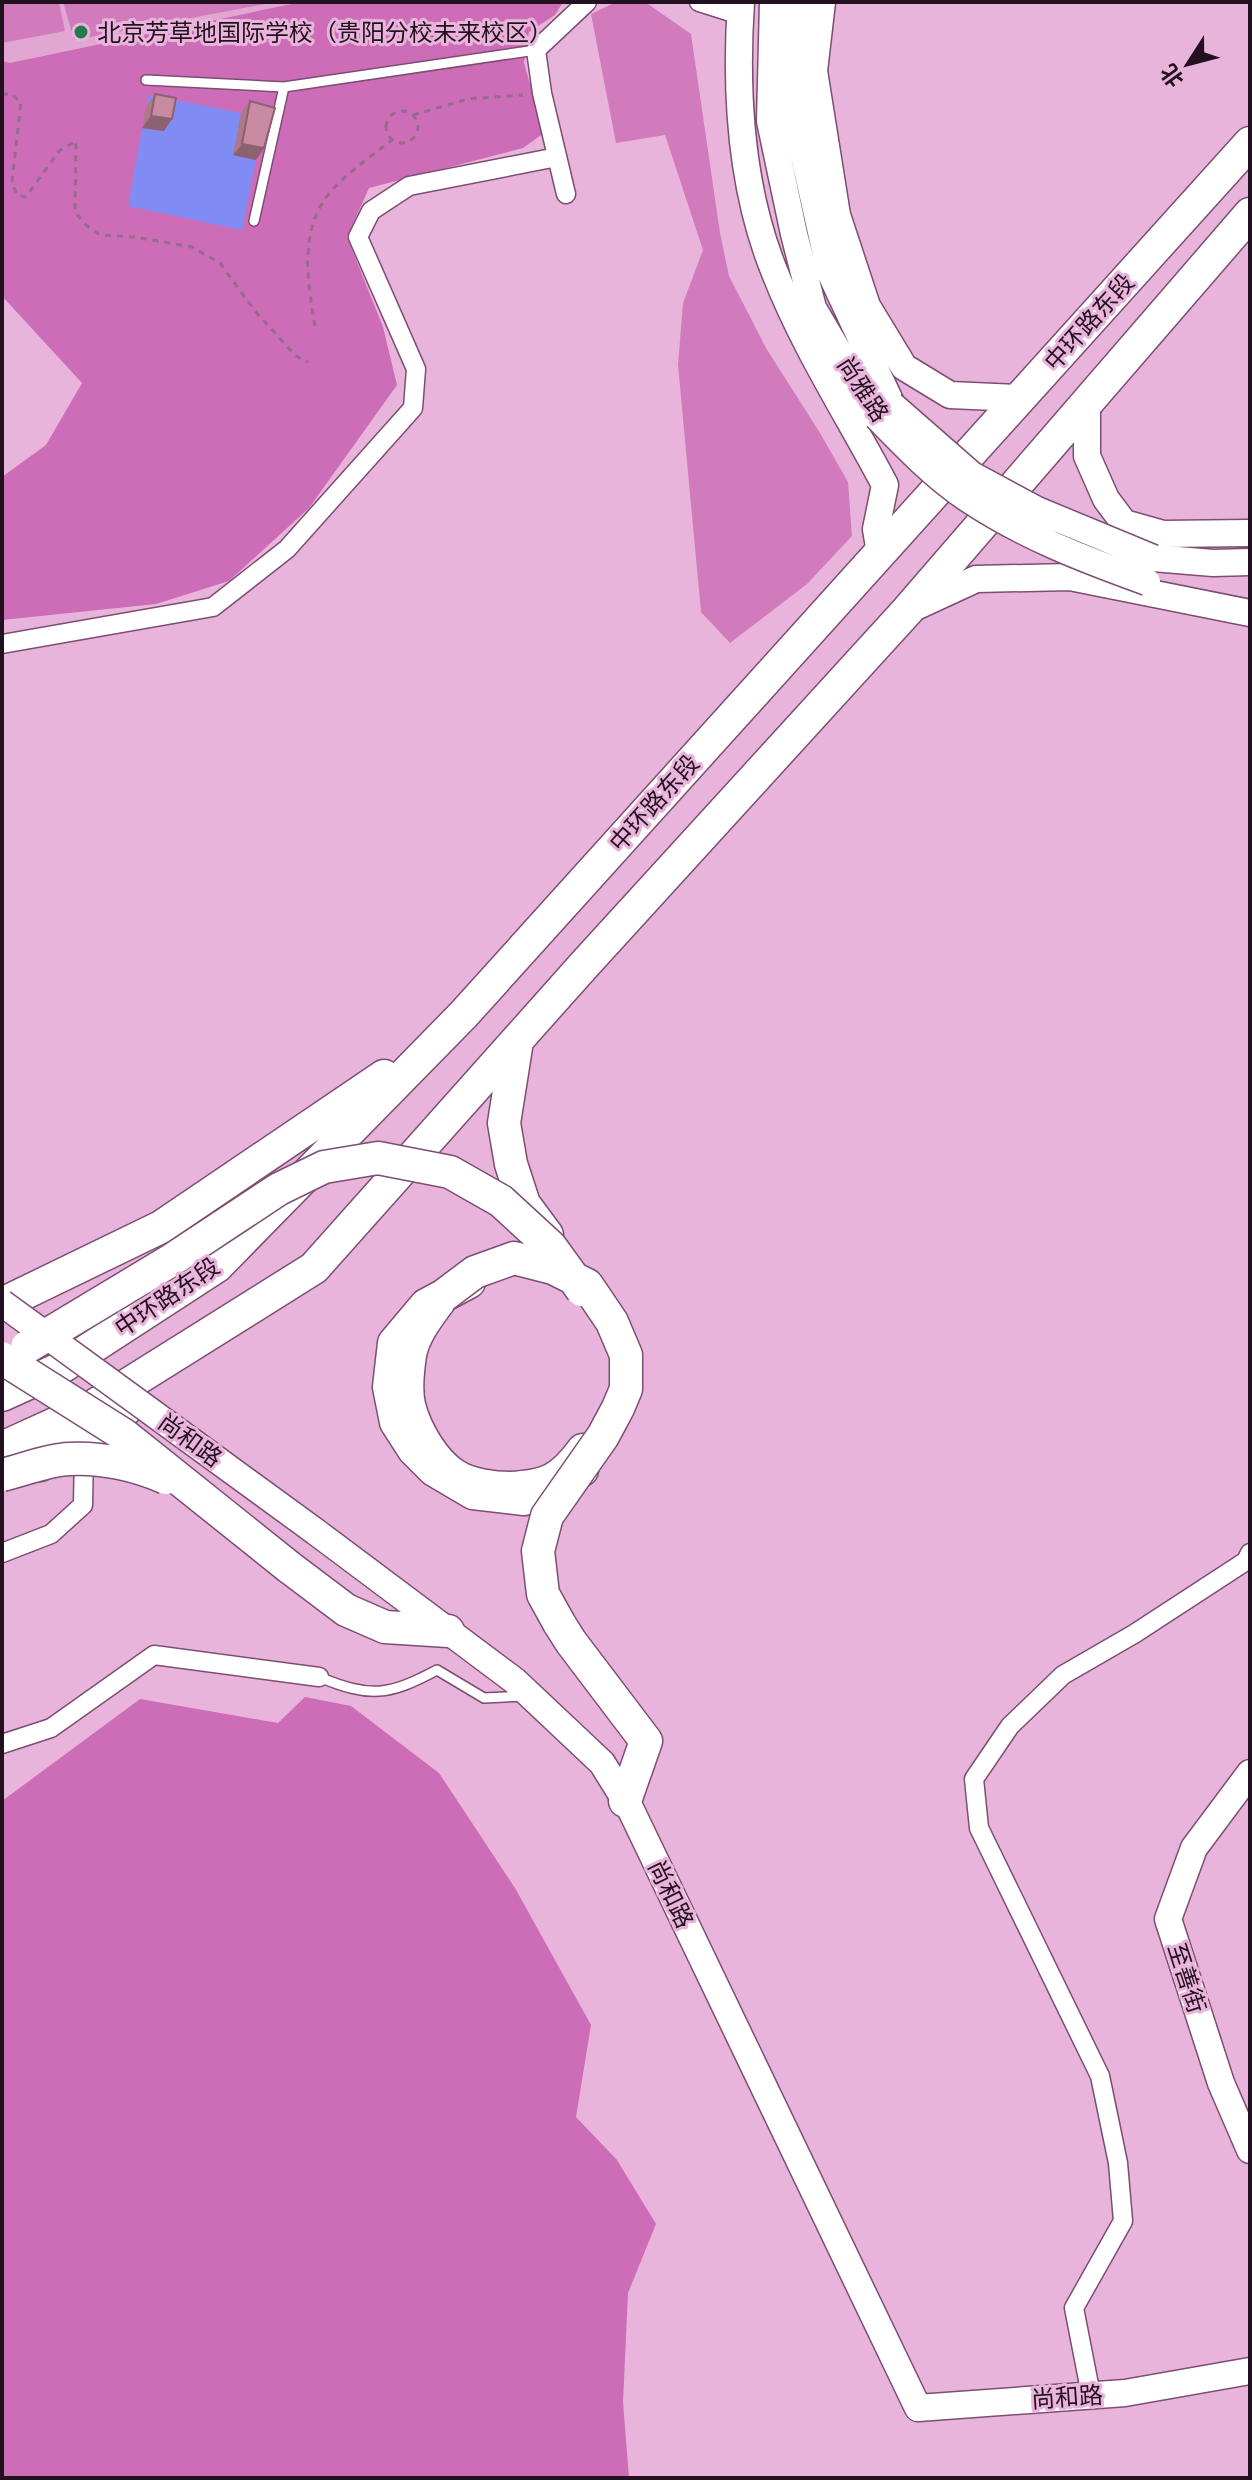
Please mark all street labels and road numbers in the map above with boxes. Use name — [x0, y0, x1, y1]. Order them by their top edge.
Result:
street label: 中环路东段 — [1036, 266, 1142, 378]
street label: 尚雅路 — [829, 349, 897, 429]
street label: 中环路东段 — [601, 747, 707, 859]
street label: 中环路东段 — [107, 1249, 227, 1345]
street label: 尚和路 — [151, 1405, 229, 1475]
street label: 尚和路 — [639, 1854, 703, 1934]
street label: 至善街 — [1159, 1938, 1215, 2018]
street label: 尚和路 — [1030, 2377, 1104, 2417]

